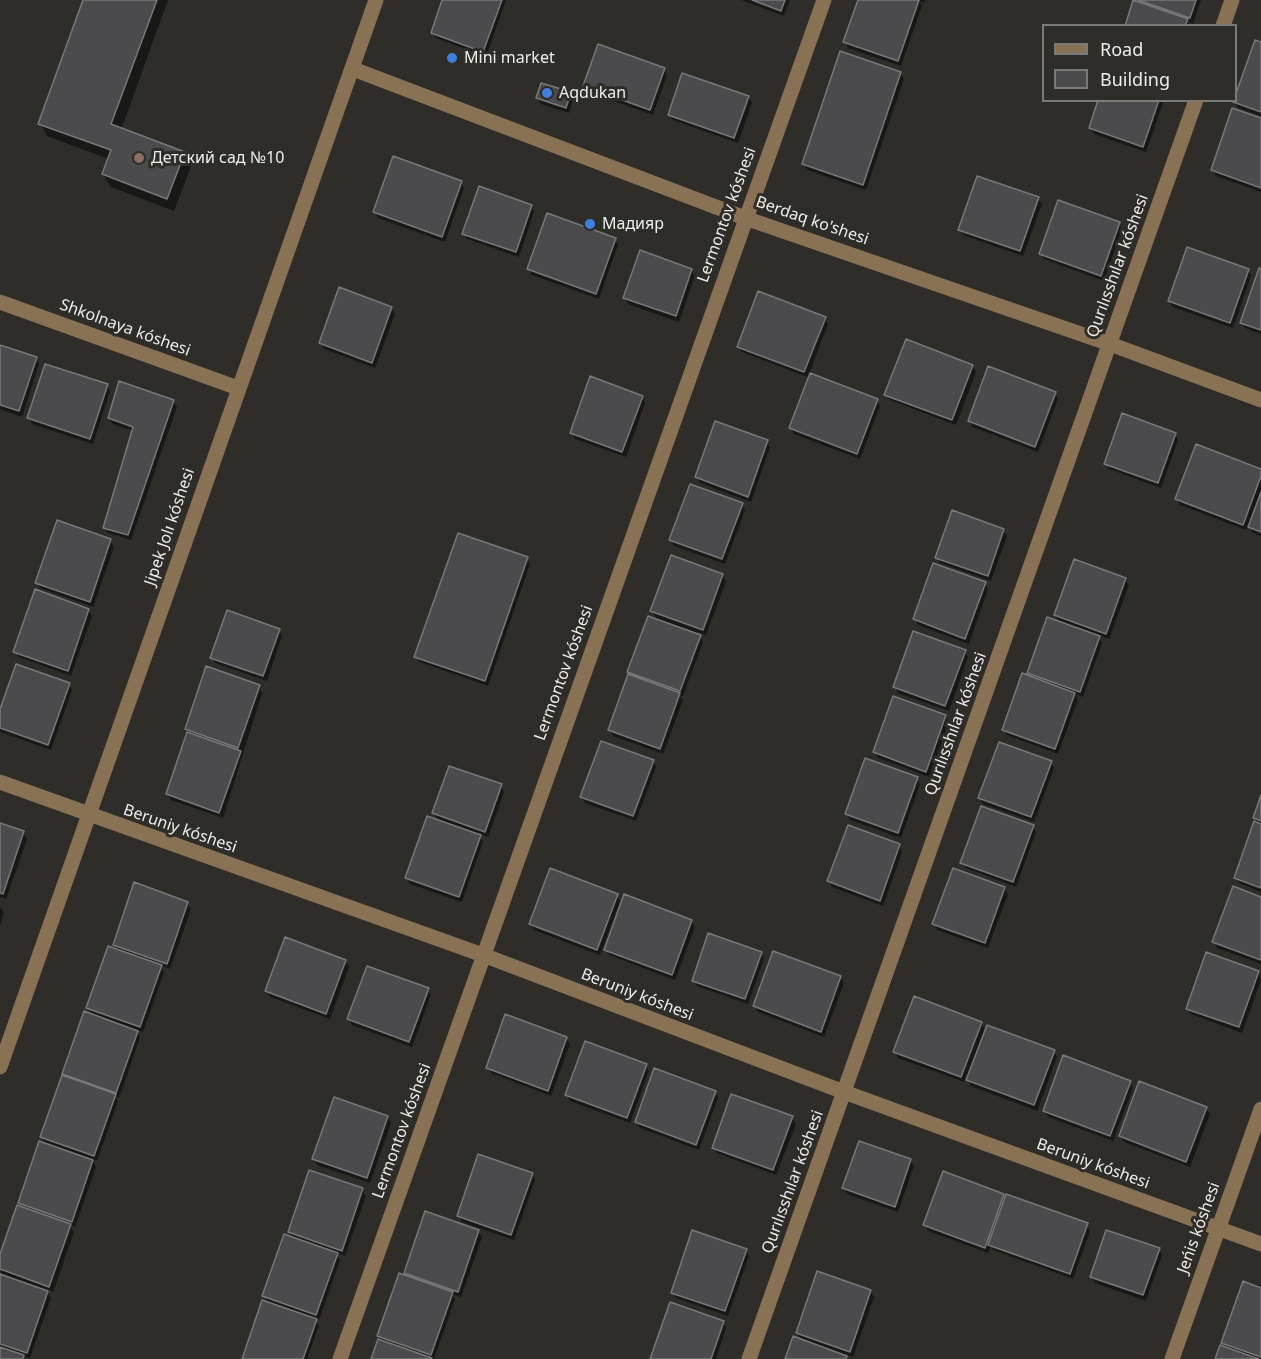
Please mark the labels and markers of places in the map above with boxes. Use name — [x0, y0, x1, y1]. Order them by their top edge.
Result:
place label: Mini market — [464, 48, 555, 68]
marker: Mini market — [445, 51, 459, 65]
place label: Aqdukan — [559, 83, 626, 103]
marker: Aqdukan — [540, 86, 554, 100]
place label: Детский сад №10 — [151, 148, 284, 168]
marker: Детский сад №10 — [132, 151, 146, 165]
place label: Мадияр — [602, 214, 664, 234]
marker: Мадияр — [583, 217, 597, 231]

